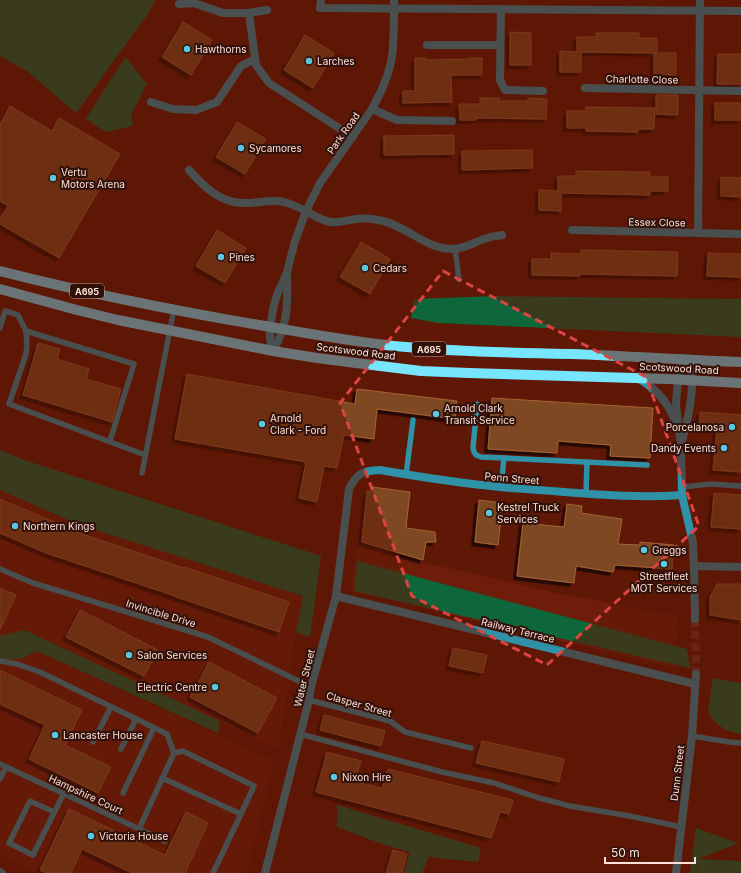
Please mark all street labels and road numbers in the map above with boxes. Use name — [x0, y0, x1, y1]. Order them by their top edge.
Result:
street label: Charlotte Close — [605, 72, 679, 86]
street label: Park Road — [324, 110, 362, 156]
street label: Essex Close — [628, 216, 686, 229]
road number: A695 — [70, 284, 104, 298]
street label: Scotswood Road — [316, 340, 396, 362]
road number: A695 — [412, 342, 446, 356]
street label: Scotswood Road — [639, 360, 719, 376]
street label: Penn Street — [484, 470, 541, 486]
street label: Invincible Drive — [125, 597, 198, 629]
street label: Railway Terrace — [480, 615, 556, 645]
street label: Water Street — [291, 647, 317, 708]
street label: Clasper Street — [325, 689, 394, 719]
street label: Dunn Street — [668, 744, 686, 802]
street label: Hampshire Court — [47, 772, 126, 817]

